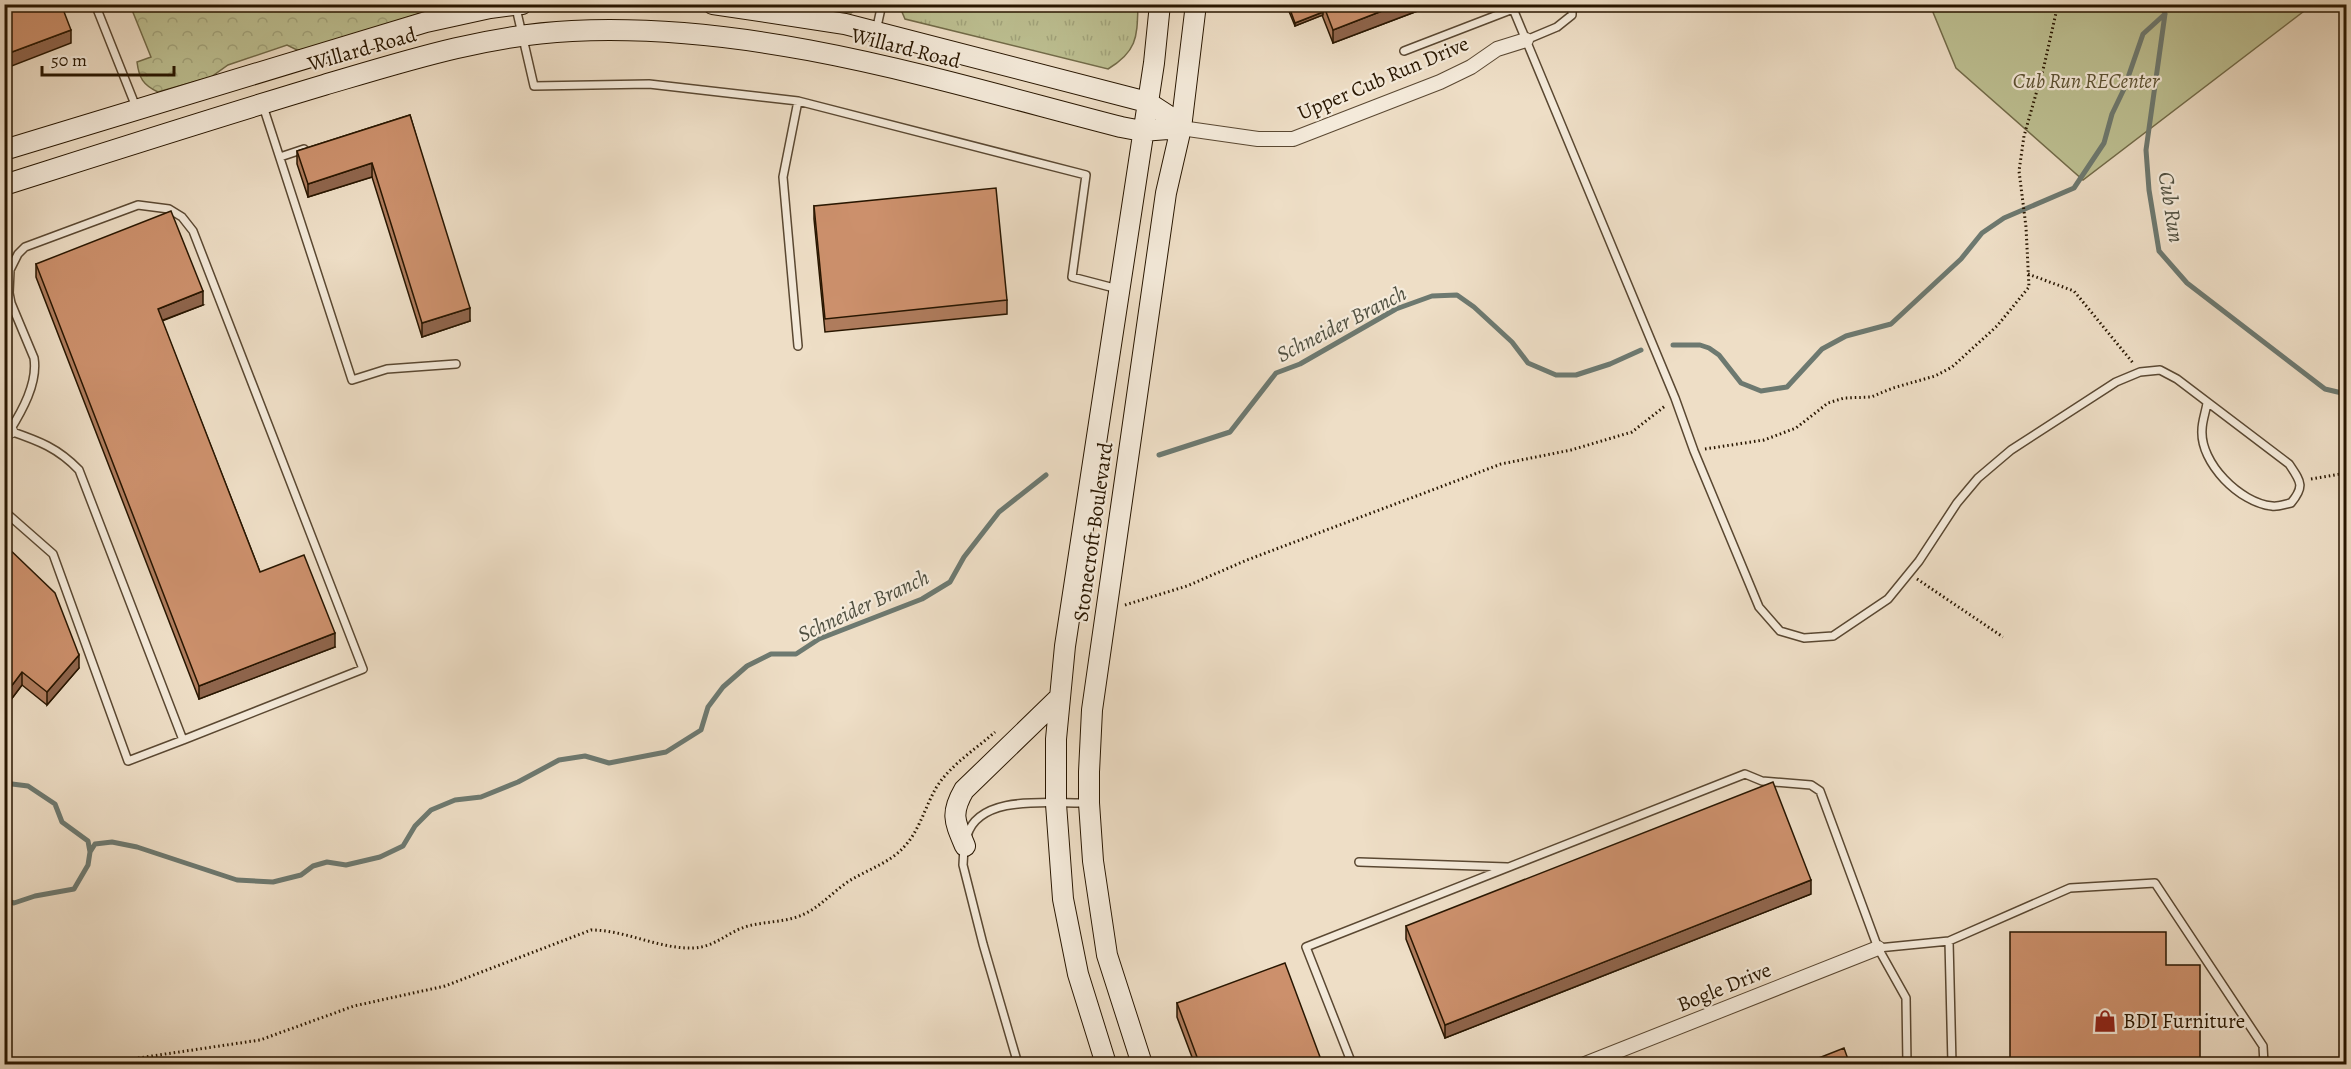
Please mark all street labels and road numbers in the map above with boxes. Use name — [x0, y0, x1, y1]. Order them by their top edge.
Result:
street label: Willard Road — [303, 20, 420, 78]
street label: Willard Road — [847, 21, 964, 75]
street label: Upper Cub Run Drive — [1293, 29, 1473, 127]
street label: Stonecroft Boulevard — [1067, 440, 1120, 624]
street label: Bogle Drive — [1673, 955, 1775, 1019]

